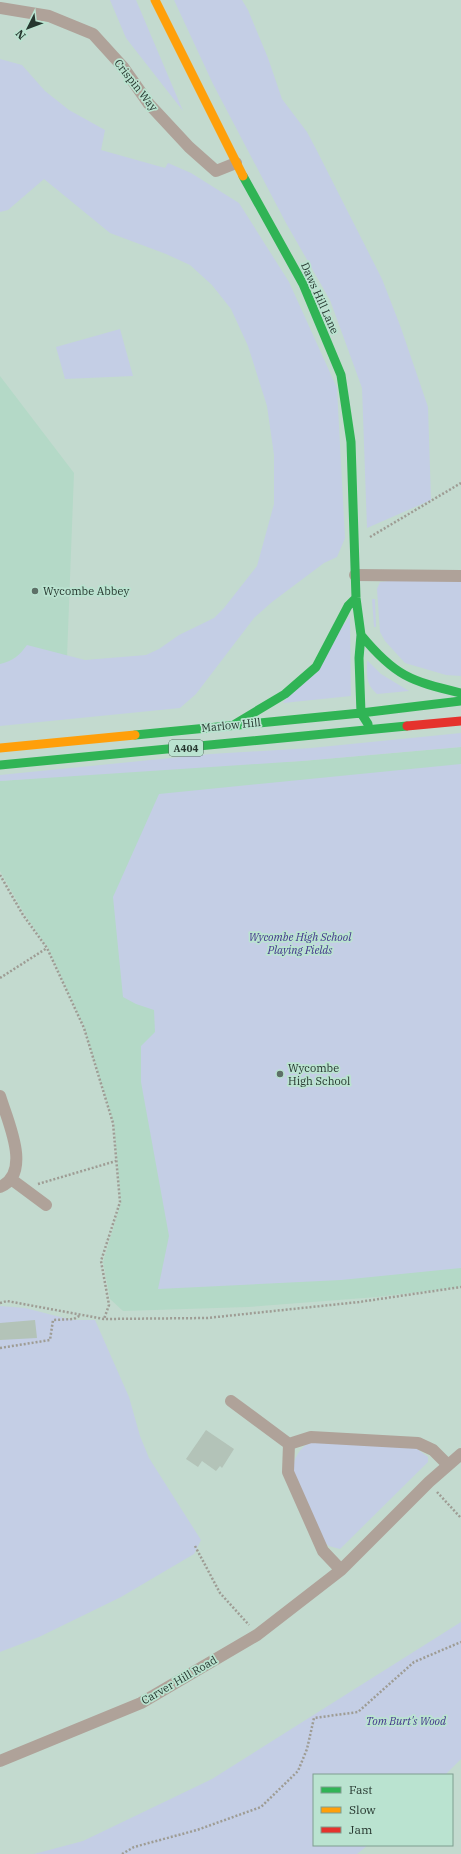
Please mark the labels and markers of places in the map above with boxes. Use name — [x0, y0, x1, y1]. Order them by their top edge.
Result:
place label: Wycombe Abbey — [43, 584, 129, 598]
marker: Wycombe Abbey — [30, 586, 40, 596]
place label: Wycombe High School — [288, 1061, 350, 1088]
marker: Wycombe High School — [275, 1069, 285, 1079]

